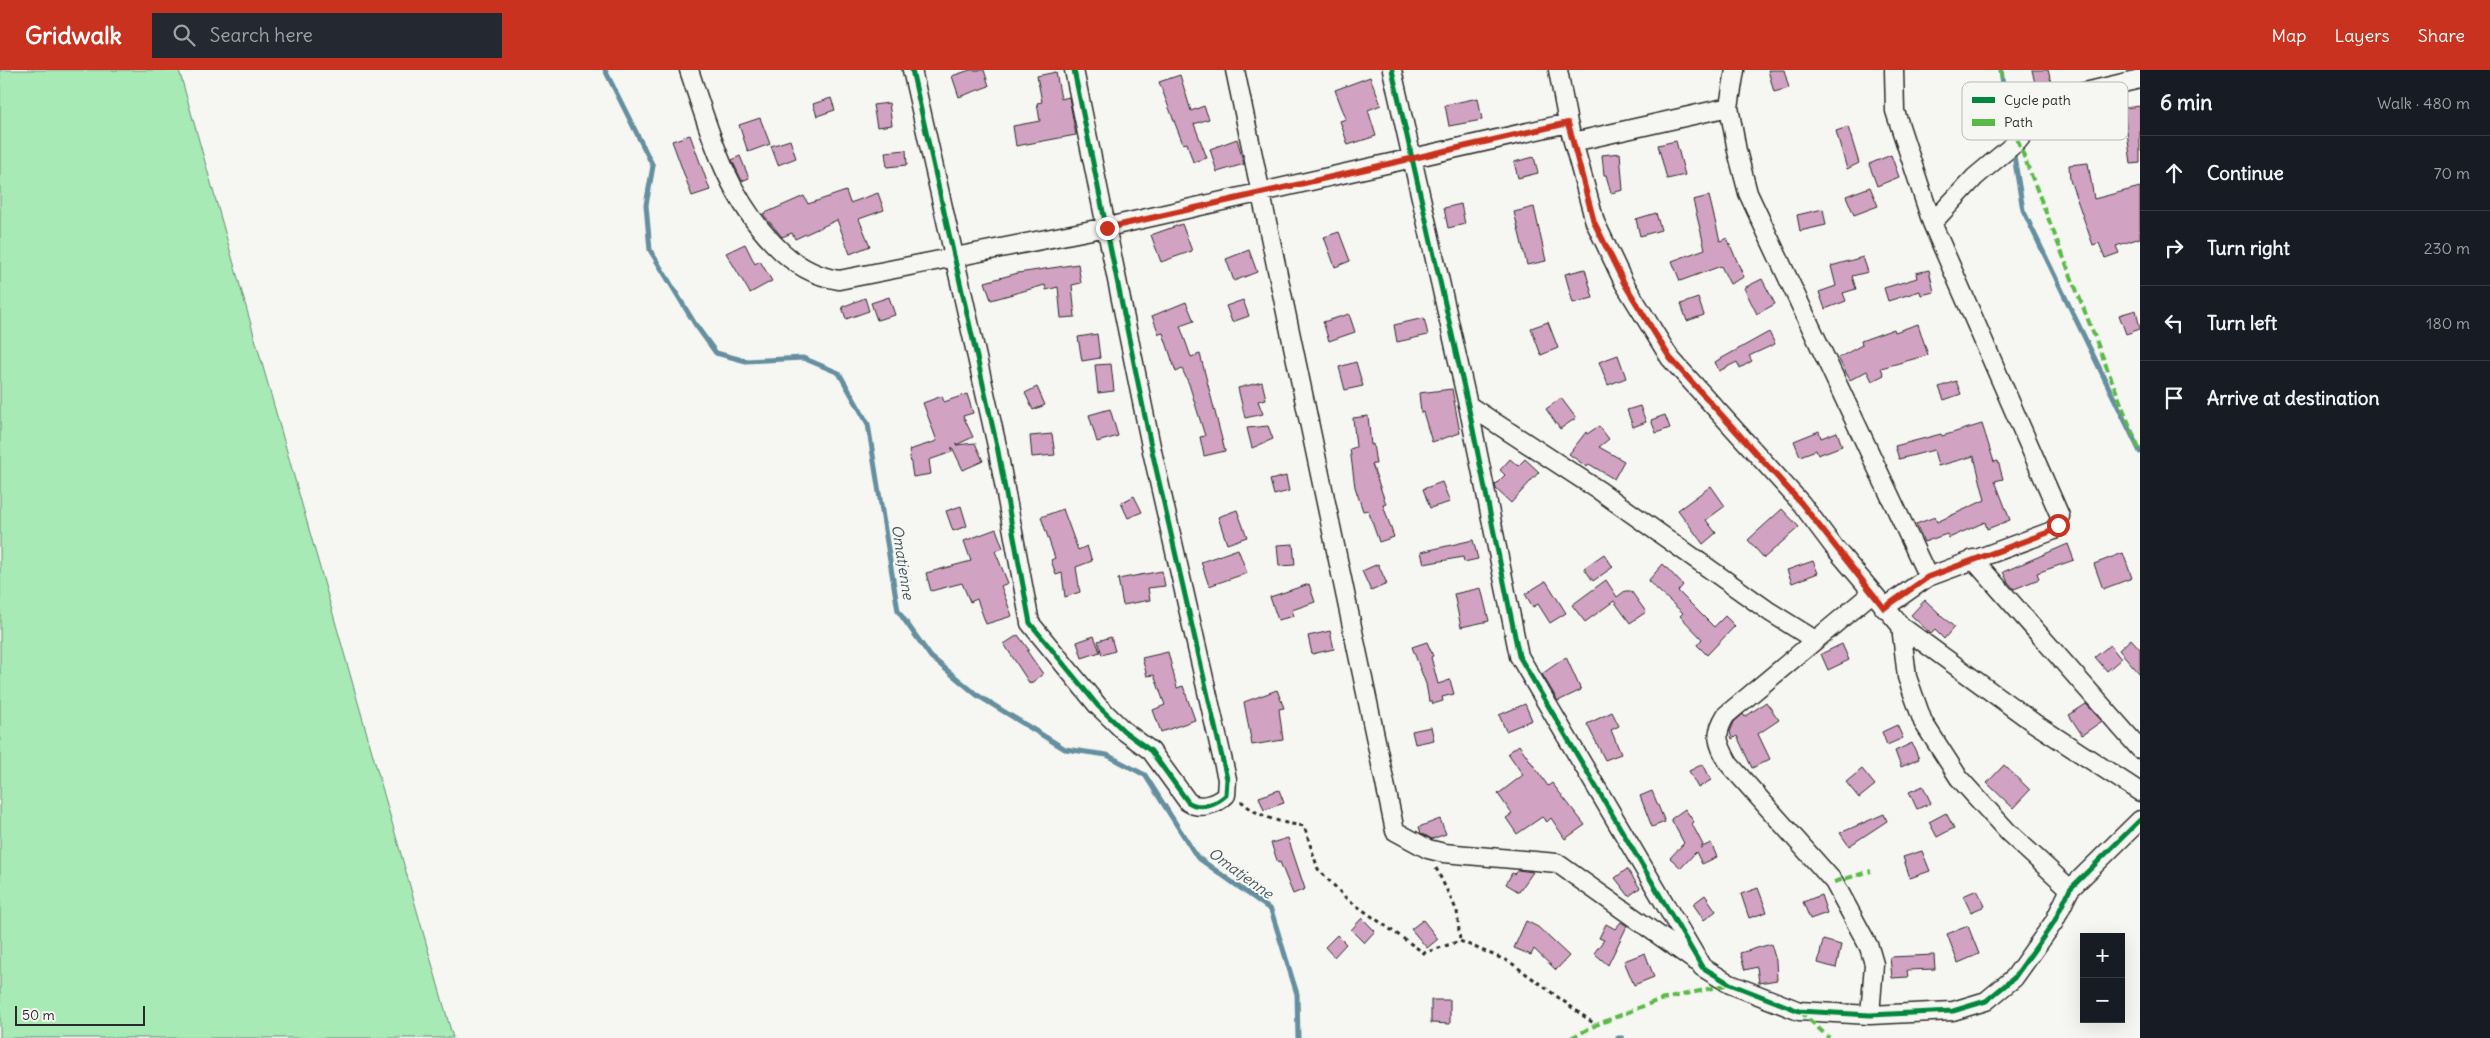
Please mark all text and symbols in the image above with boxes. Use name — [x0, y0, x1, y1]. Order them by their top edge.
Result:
search box — [152, 13, 502, 58]
text: Gridwalk — [25, 20, 122, 50]
icon: search — [170, 21, 198, 49]
text: Search here — [210, 23, 313, 47]
text: Map — [2271, 24, 2306, 47]
text: Layers — [2334, 24, 2390, 47]
text: Share — [2418, 24, 2465, 47]
legend — [1962, 82, 2128, 140]
text: 6 min — [2160, 89, 2212, 116]
text: Cycle path — [2004, 91, 2071, 109]
text: Walk · 480 m — [2377, 93, 2470, 113]
text: Path — [2004, 113, 2033, 131]
icon: ahead — [2160, 159, 2188, 187]
text: Continue — [2207, 161, 2284, 185]
text: 70 m — [2434, 163, 2470, 183]
route end — [1096, 217, 1119, 240]
icon: right — [2160, 234, 2188, 262]
text: Turn right — [2207, 236, 2290, 260]
text: 230 m — [2424, 238, 2470, 258]
icon: left — [2160, 309, 2188, 337]
text: Turn left — [2207, 311, 2277, 335]
text: 180 m — [2426, 313, 2470, 333]
icon: arrive — [2160, 384, 2188, 412]
text: Arrive at destination — [2207, 386, 2380, 410]
route start — [2047, 514, 2070, 537]
water label: Omatjenne — [888, 523, 918, 602]
water label: Omatjenne — [1205, 843, 1278, 903]
map controls — [2080, 933, 2125, 1023]
button: + — [2080, 933, 2125, 978]
button: − — [2080, 978, 2125, 1023]
scale bar — [15, 1003, 145, 1026]
text: 50 m — [22, 1006, 55, 1024]

